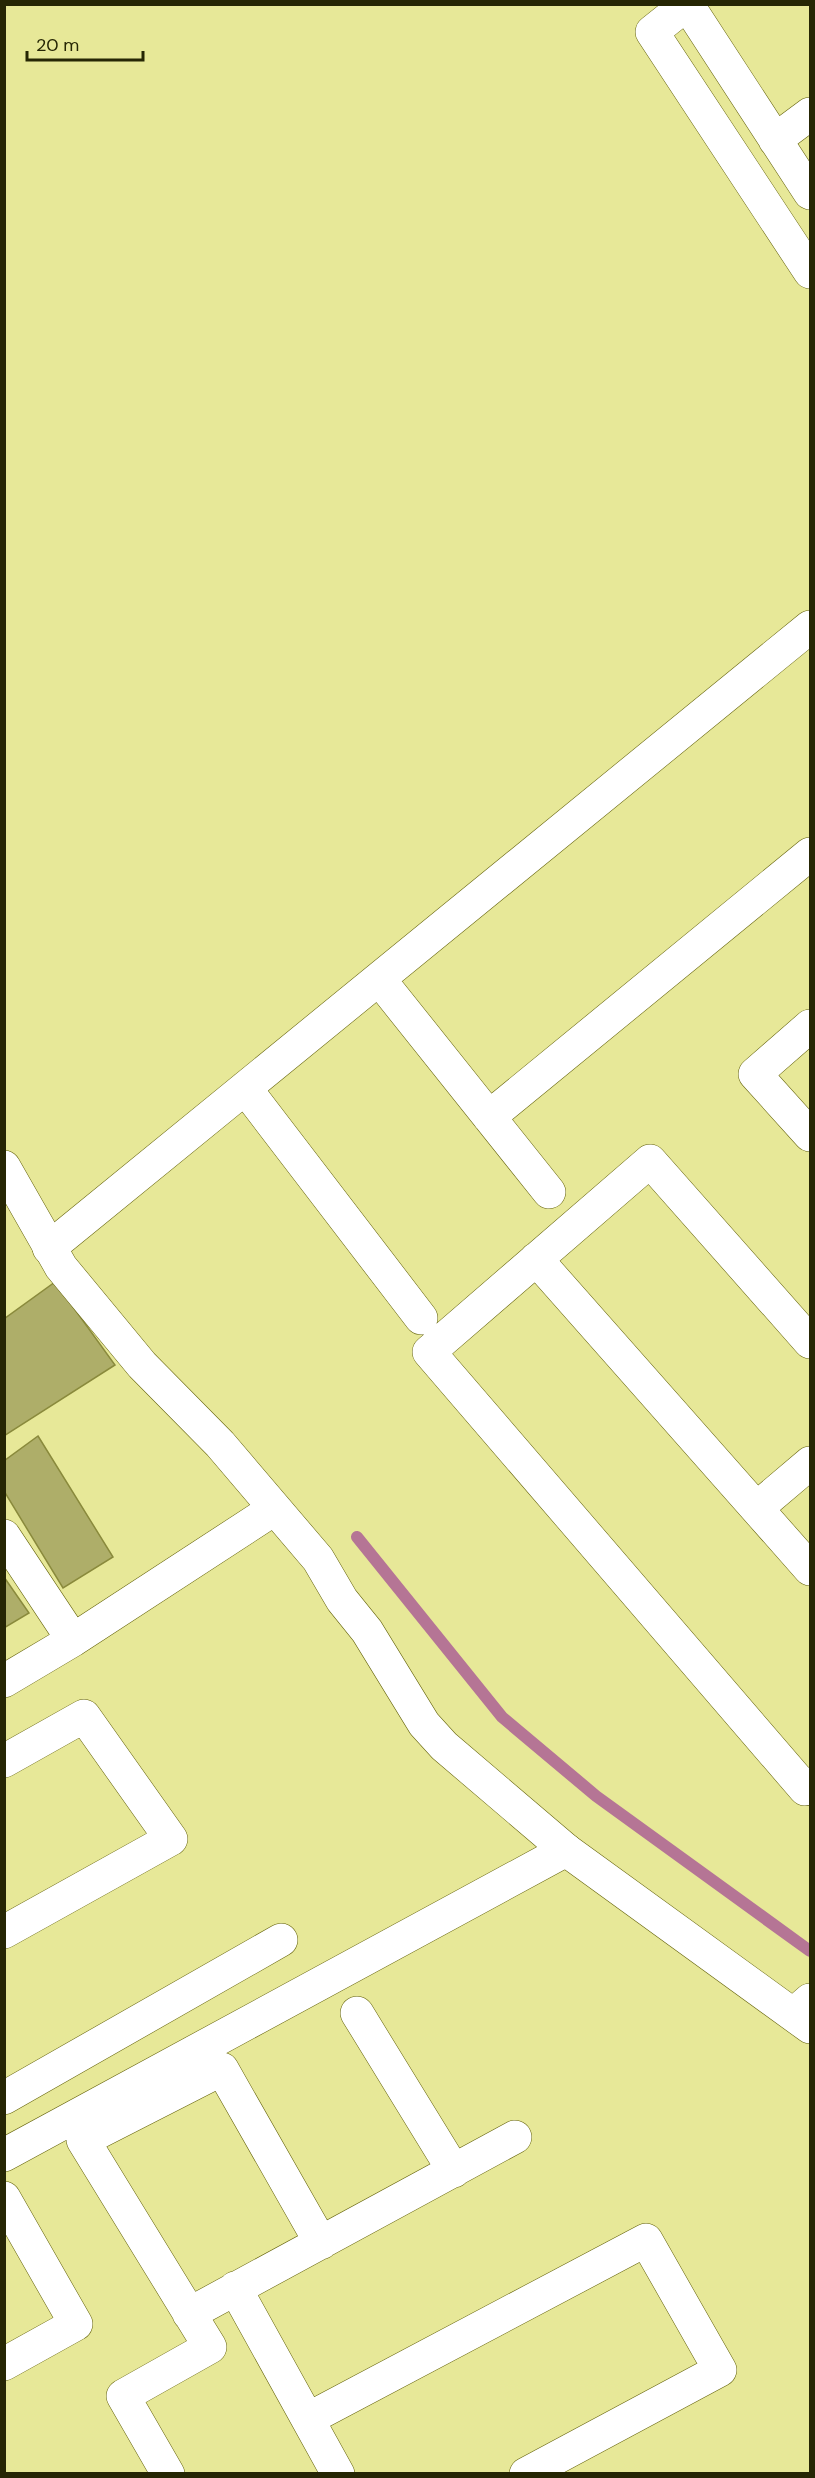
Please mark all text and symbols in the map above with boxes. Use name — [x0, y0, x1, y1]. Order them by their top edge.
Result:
scale bar — [27, 24, 142, 62]
text: 20 m — [36, 33, 79, 57]

